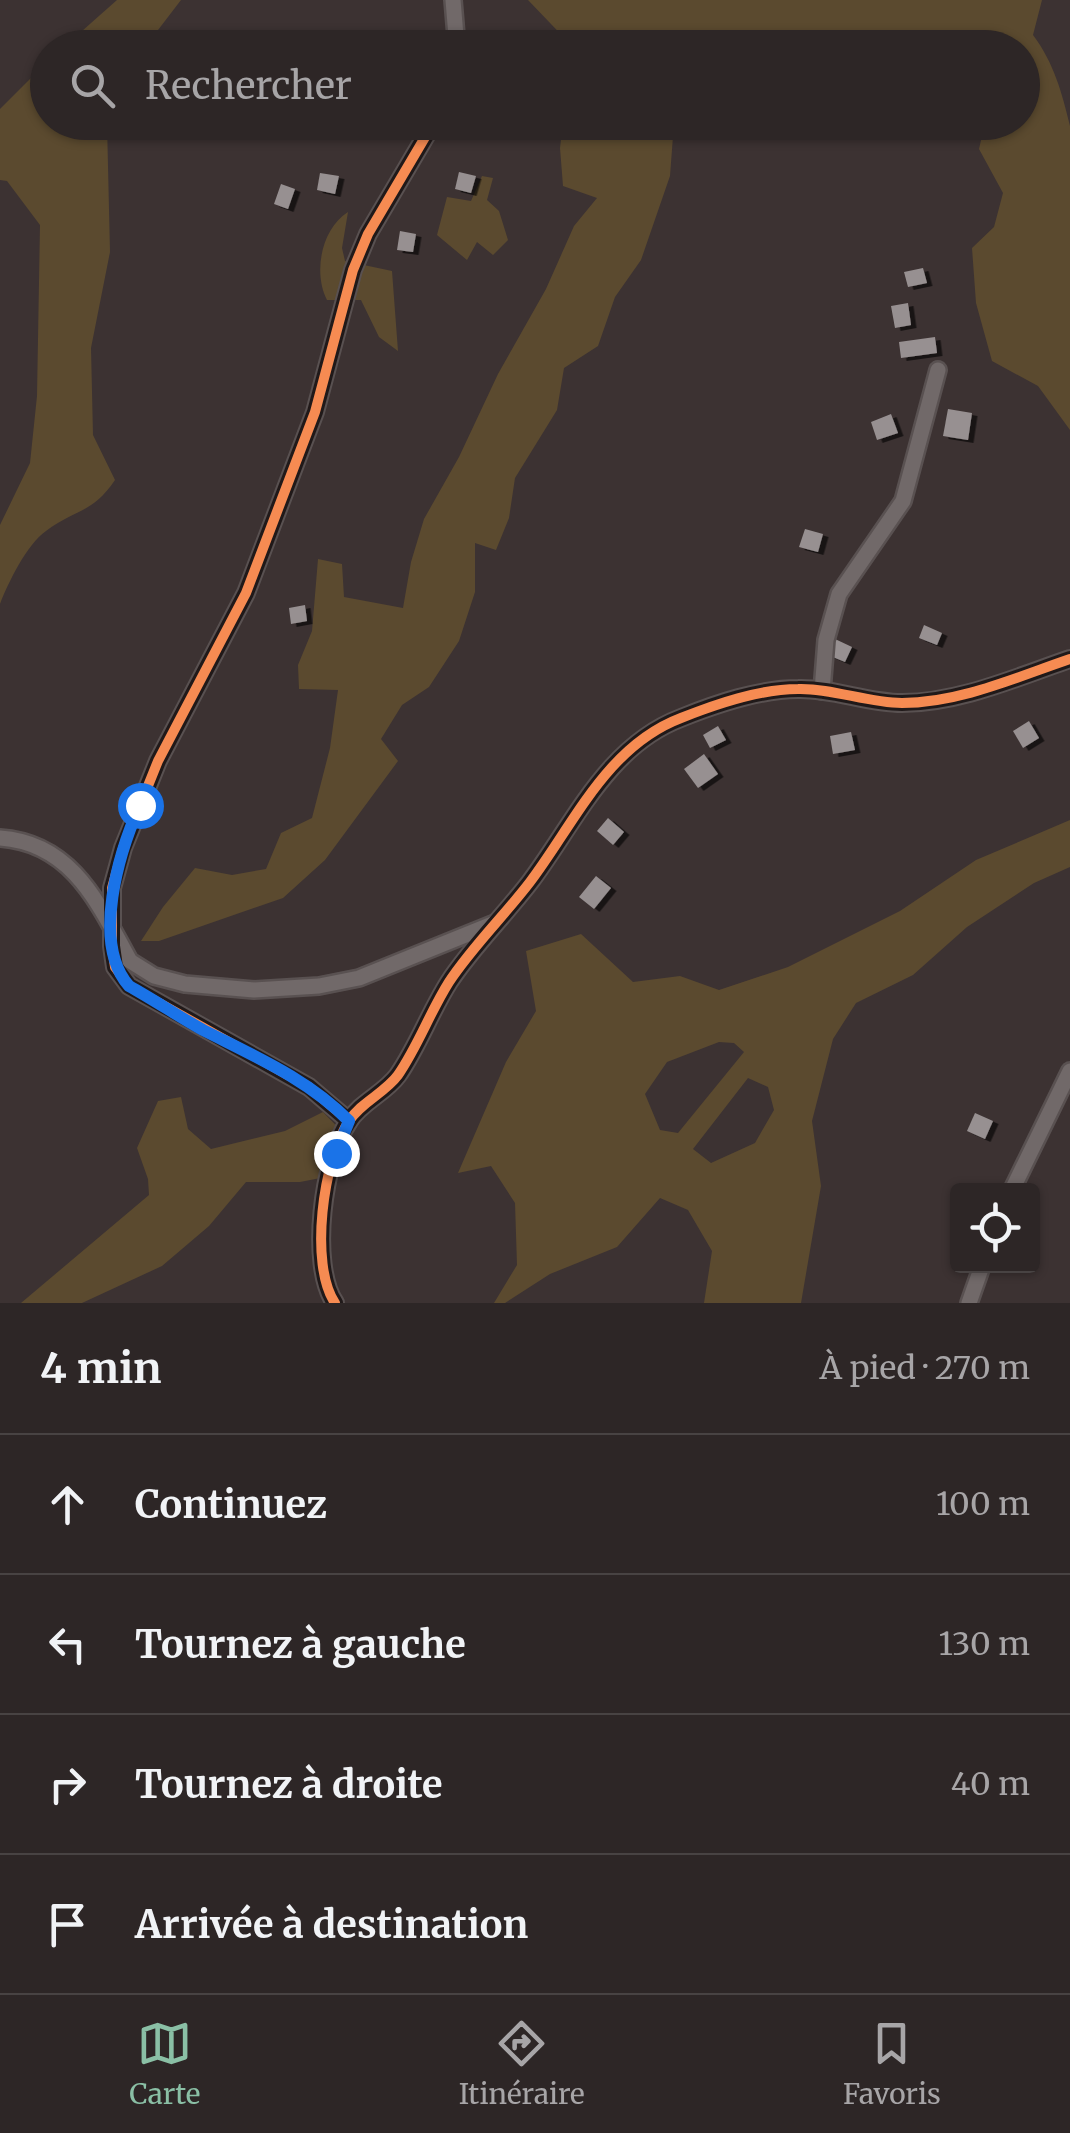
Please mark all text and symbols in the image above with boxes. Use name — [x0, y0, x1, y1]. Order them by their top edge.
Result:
search box — [30, 30, 1040, 140]
icon: search — [65, 58, 120, 113]
text: Rechercher — [145, 62, 352, 109]
route start — [118, 783, 164, 829]
route end — [314, 1131, 360, 1177]
map controls — [950, 1183, 1040, 1273]
button: locate — [950, 1183, 1040, 1273]
text: 4 min — [40, 1342, 162, 1394]
text: À pied · 270 m — [820, 1348, 1030, 1388]
icon: ahead — [40, 1477, 95, 1532]
text: Continuez — [135, 1481, 327, 1528]
text: 100 m — [936, 1484, 1030, 1524]
icon: left — [40, 1617, 95, 1672]
text: Tournez à gauche — [135, 1621, 466, 1668]
text: 130 m — [938, 1624, 1030, 1664]
icon: right — [40, 1757, 95, 1812]
text: Tournez à droite — [135, 1761, 443, 1808]
text: 40 m — [951, 1764, 1030, 1804]
icon: arrive — [40, 1897, 95, 1952]
text: Arrivée à destination — [135, 1901, 528, 1948]
tab: Carte — [129, 2016, 200, 2112]
tab: Itinéraire — [459, 2016, 585, 2112]
tab: Favoris — [843, 2016, 941, 2112]

